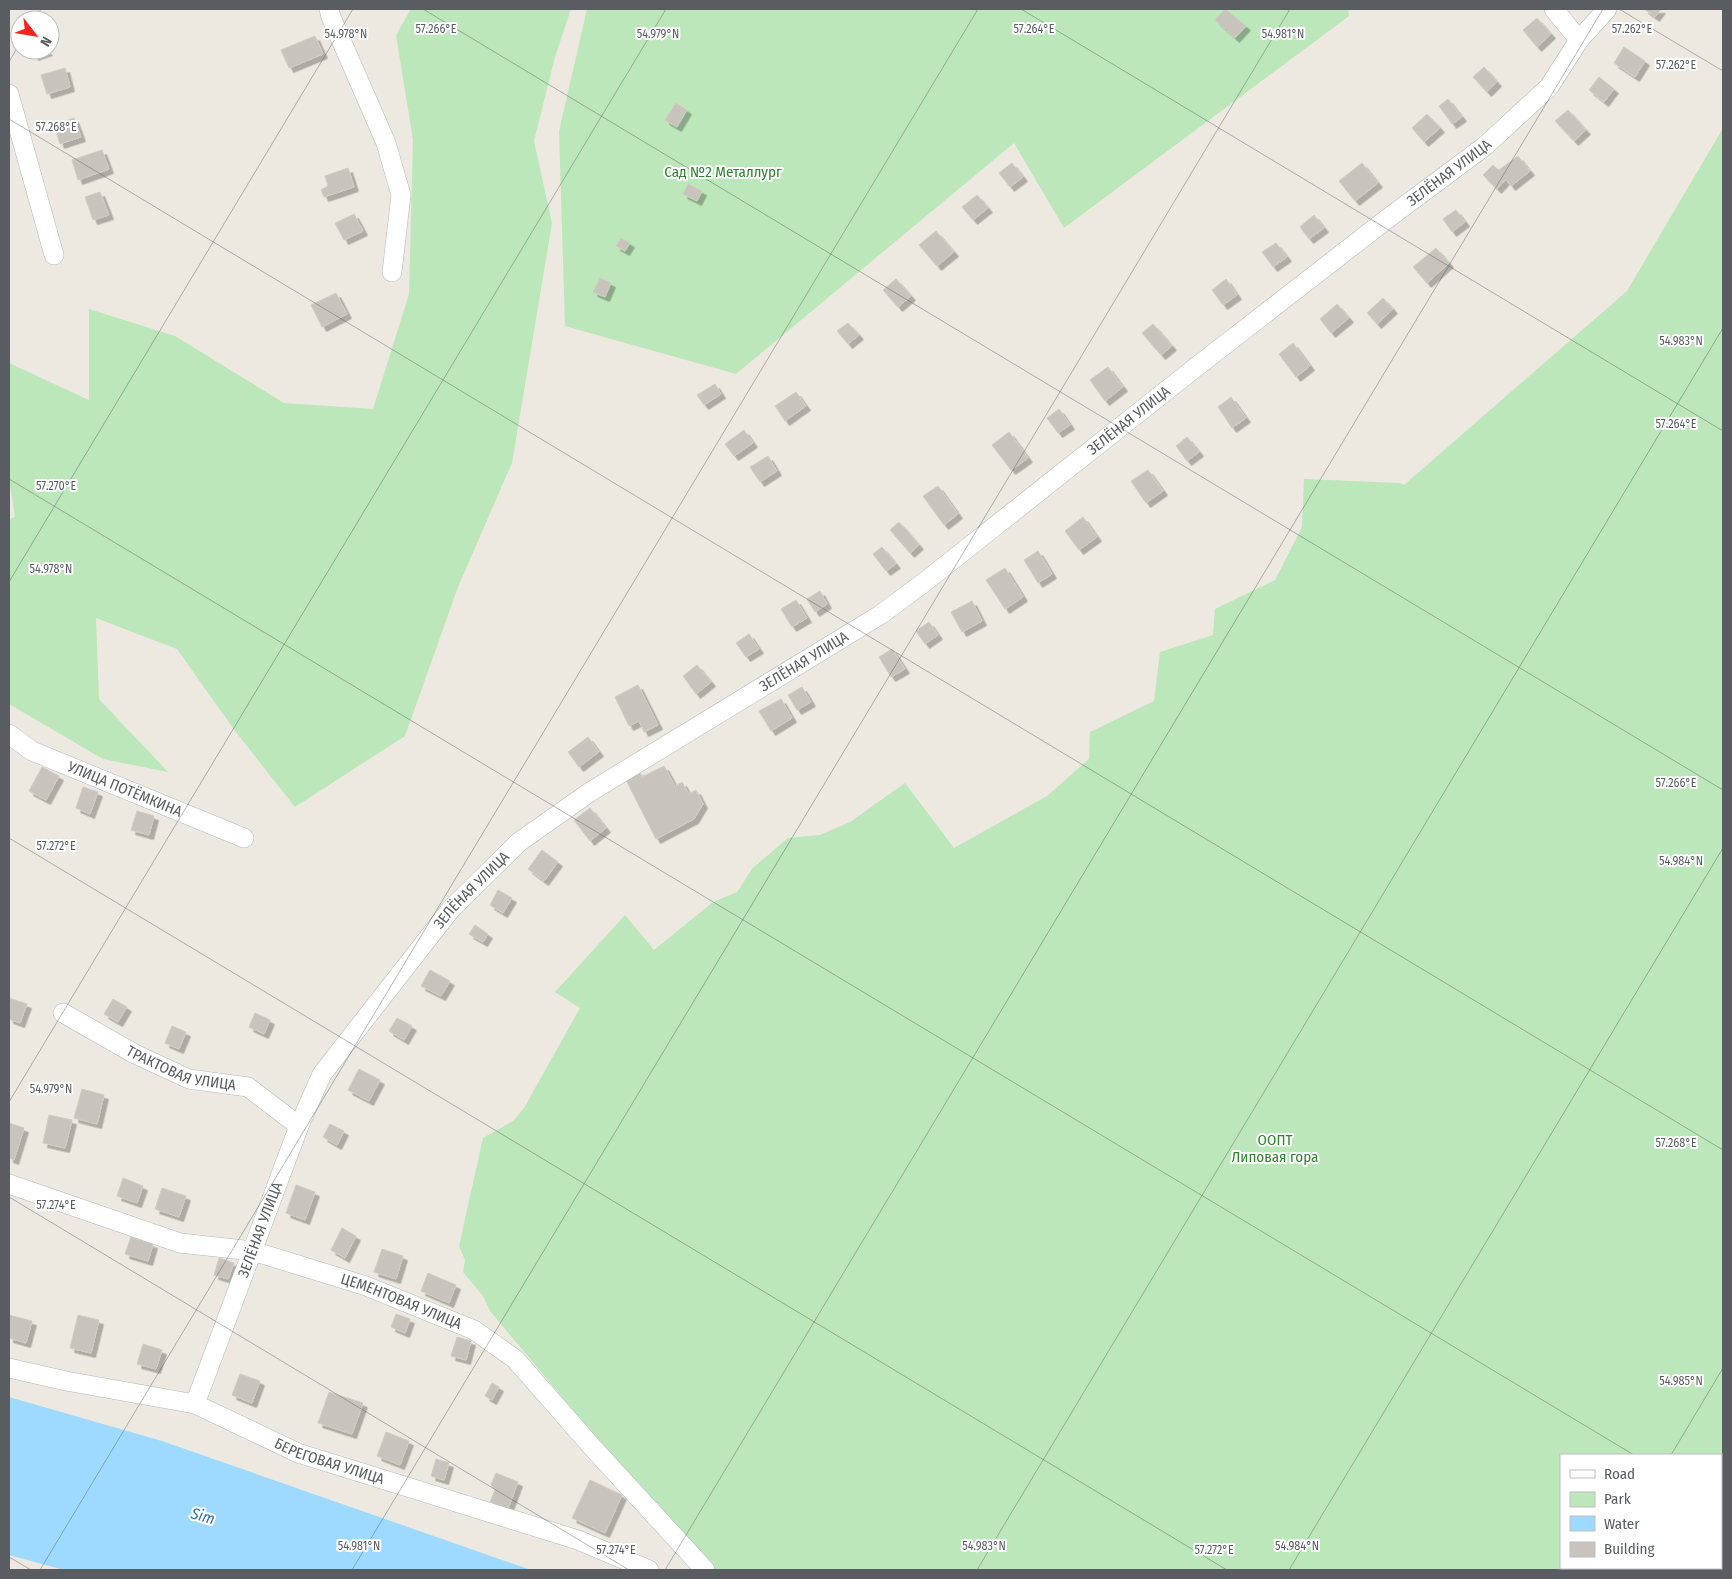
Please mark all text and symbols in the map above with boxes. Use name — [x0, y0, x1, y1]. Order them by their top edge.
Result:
north arrow — [10, 10, 60, 60]
text: 57.266°E — [416, 22, 457, 36]
text: 57.264°E — [1014, 22, 1055, 36]
text: 57.262°E — [1612, 22, 1653, 36]
text: 54.978°N — [325, 27, 367, 41]
text: 54.979°N — [637, 27, 679, 41]
text: 54.981°N — [1262, 27, 1304, 41]
text: N — [36, 33, 55, 49]
text: 57.262°E — [1656, 58, 1697, 72]
text: 57.268°E — [35, 120, 77, 134]
street label: ЗЕЛЁНАЯ УЛИЦА — [1403, 136, 1495, 210]
park label: Сад №2 Металлург — [664, 163, 782, 181]
text: 54.983°N — [1659, 334, 1703, 348]
street label: ЗЕЛЁНАЯ УЛИЦА — [1084, 382, 1174, 459]
text: 57.264°E — [1656, 417, 1697, 431]
text: 57.270°E — [36, 479, 76, 493]
text: 54.978°N — [30, 562, 72, 576]
street label: ЗЕЛЁНАЯ УЛИЦА — [756, 627, 852, 695]
street label: УЛИЦА ПОТЁМКИНА — [64, 757, 185, 821]
text: 57.266°E — [1656, 776, 1697, 790]
text: 57.272°E — [36, 839, 76, 853]
street label: ЗЕЛЁНАЯ УЛИЦА — [430, 848, 513, 932]
text: 54.984°N — [1659, 854, 1703, 868]
street label: ТРАКТОВАЯ УЛИЦА — [123, 1042, 237, 1094]
text: 54.979°N — [30, 1082, 72, 1096]
park label: ООПТ Липовая гора — [1232, 1131, 1318, 1166]
text: 57.268°E — [1655, 1136, 1697, 1150]
street label: ЗЕЛЁНАЯ УЛИЦА — [234, 1179, 286, 1280]
text: 57.274°E — [36, 1198, 76, 1212]
street label: ЦЕМЕНТОВАЯ УЛИЦА — [339, 1270, 464, 1333]
text: 54.985°N — [1659, 1374, 1703, 1388]
street label: БЕРЕГОВАЯ УЛИЦА — [272, 1434, 387, 1488]
legend — [1560, 1454, 1722, 1569]
text: Road — [1604, 1465, 1635, 1483]
text: Park — [1604, 1490, 1631, 1508]
water label: Sim — [188, 1503, 217, 1528]
text: Water — [1604, 1515, 1640, 1533]
text: 54.981°N — [338, 1539, 380, 1553]
text: 54.983°N — [962, 1539, 1006, 1553]
text: 54.984°N — [1275, 1539, 1319, 1553]
text: Building — [1604, 1540, 1655, 1558]
text: 57.274°E — [596, 1543, 636, 1557]
text: 57.272°E — [1194, 1543, 1234, 1557]

